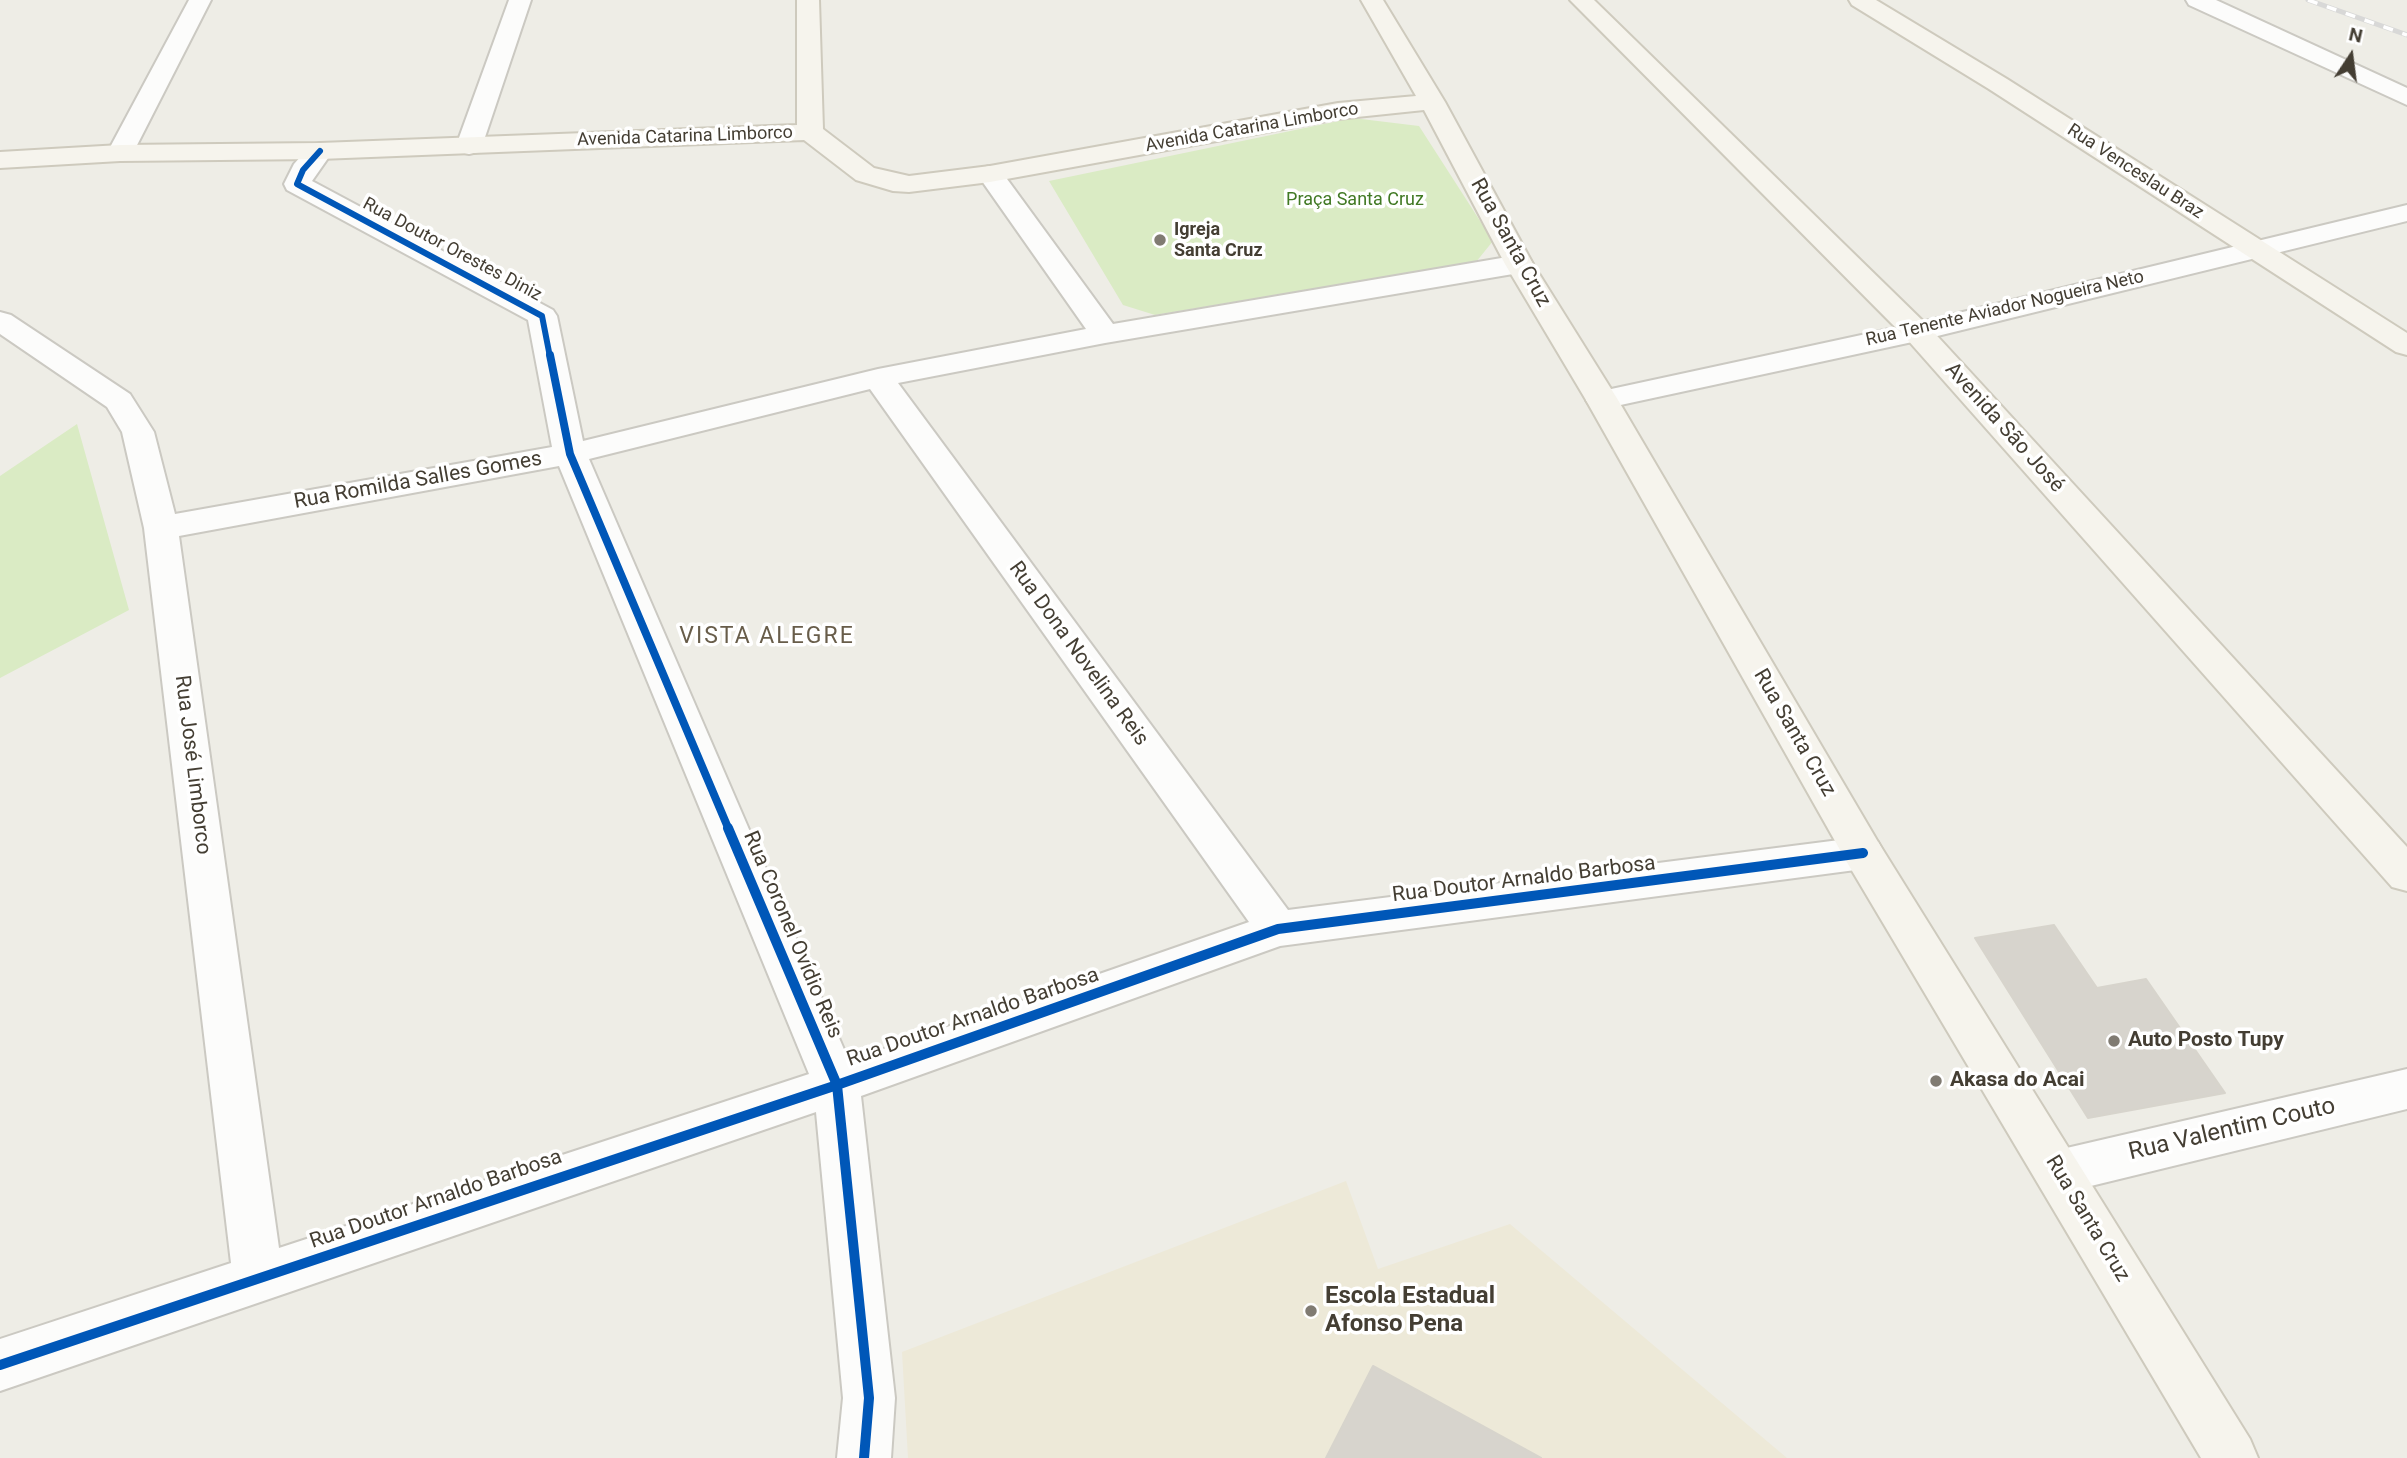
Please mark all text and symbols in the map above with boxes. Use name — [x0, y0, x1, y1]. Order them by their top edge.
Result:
north arrow — [2316, 21, 2386, 91]
text: N — [2347, 22, 2365, 48]
street label: Avenida Catarina Limborco — [1144, 99, 1360, 157]
street label: Rua Venceslau Braz — [2063, 120, 2207, 224]
street label: Avenida Catarina Limborco — [577, 122, 793, 152]
street label: Rua Santa Cruz — [1464, 174, 1556, 312]
park label: Praça Santa Cruz — [1286, 189, 1424, 211]
street label: Rua Doutor Orestes Diniz — [359, 194, 545, 306]
place label: Igreja Santa Cruz — [1174, 219, 1263, 262]
marker: Igreja Santa Cruz — [1152, 232, 1168, 248]
street label: Rua Tenente Aviador Nogueira Neto — [1864, 266, 2146, 352]
street label: Avenida São José — [1939, 358, 2069, 498]
street label: Rua Romilda Salles Gomes — [292, 447, 544, 515]
street label: Rua Dona Novelina Reis — [1003, 557, 1153, 751]
district label: VISTA ALEGRE — [681, 623, 853, 651]
street label: Rua Santa Cruz — [1747, 665, 1841, 801]
street label: Rua José Limborco — [169, 674, 215, 856]
street label: Rua Coronel Ovídio Reis — [737, 828, 847, 1042]
street label: Rua Doutor Arnaldo Barbosa — [1391, 851, 1657, 909]
street label: Rua Doutor Arnaldo Barbosa — [844, 963, 1102, 1073]
place label: Auto Posto Tupy — [2128, 1028, 2284, 1054]
marker: Auto Posto Tupy — [2106, 1033, 2122, 1049]
place label: Akasa do Acai — [1950, 1068, 2085, 1094]
marker: Akasa do Acai — [1928, 1073, 1944, 1089]
street label: Rua Valentim Couto — [2126, 1092, 2338, 1168]
street label: Rua Doutor Arnaldo Barbosa — [307, 1145, 565, 1255]
street label: Rua Santa Cruz — [2039, 1151, 2135, 1287]
place label: Escola Estadual Afonso Pena — [1325, 1283, 1495, 1339]
marker: Escola Estadual Afonso Pena — [1303, 1303, 1319, 1319]

